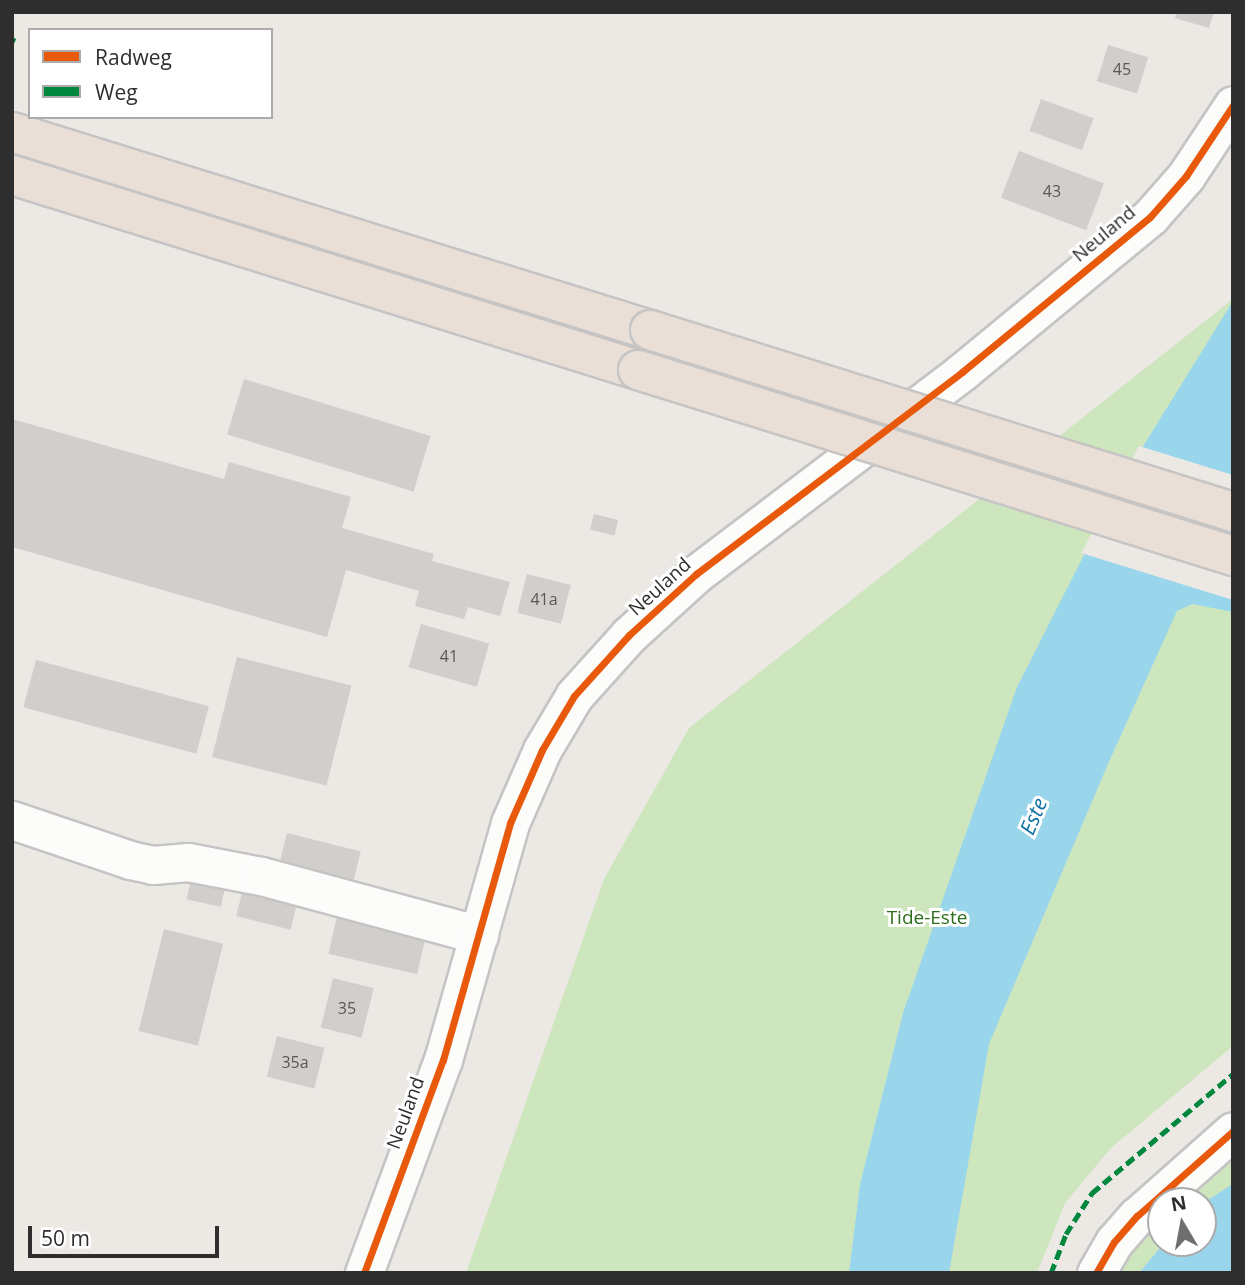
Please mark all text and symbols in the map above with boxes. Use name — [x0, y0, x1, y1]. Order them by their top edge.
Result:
legend — [28, 28, 273, 119]
text: Radweg — [95, 43, 172, 71]
house number: 45 — [1113, 59, 1131, 79]
text: Weg — [95, 78, 138, 106]
house number: 43 — [1043, 181, 1061, 201]
street label: Neuland — [1068, 201, 1140, 267]
street label: Neuland — [624, 553, 696, 621]
house number: 41a — [530, 589, 558, 609]
house number: 41 — [440, 646, 458, 666]
water label: Este — [1014, 794, 1052, 838]
park label: Tide-Este — [887, 907, 967, 929]
house number: 35 — [338, 998, 356, 1018]
house number: 35a — [281, 1052, 309, 1072]
street label: Neuland — [382, 1074, 430, 1152]
north arrow — [1147, 1187, 1217, 1257]
text: N — [1169, 1189, 1189, 1217]
scale bar — [32, 1212, 222, 1256]
text: 50 m — [41, 1224, 90, 1252]

